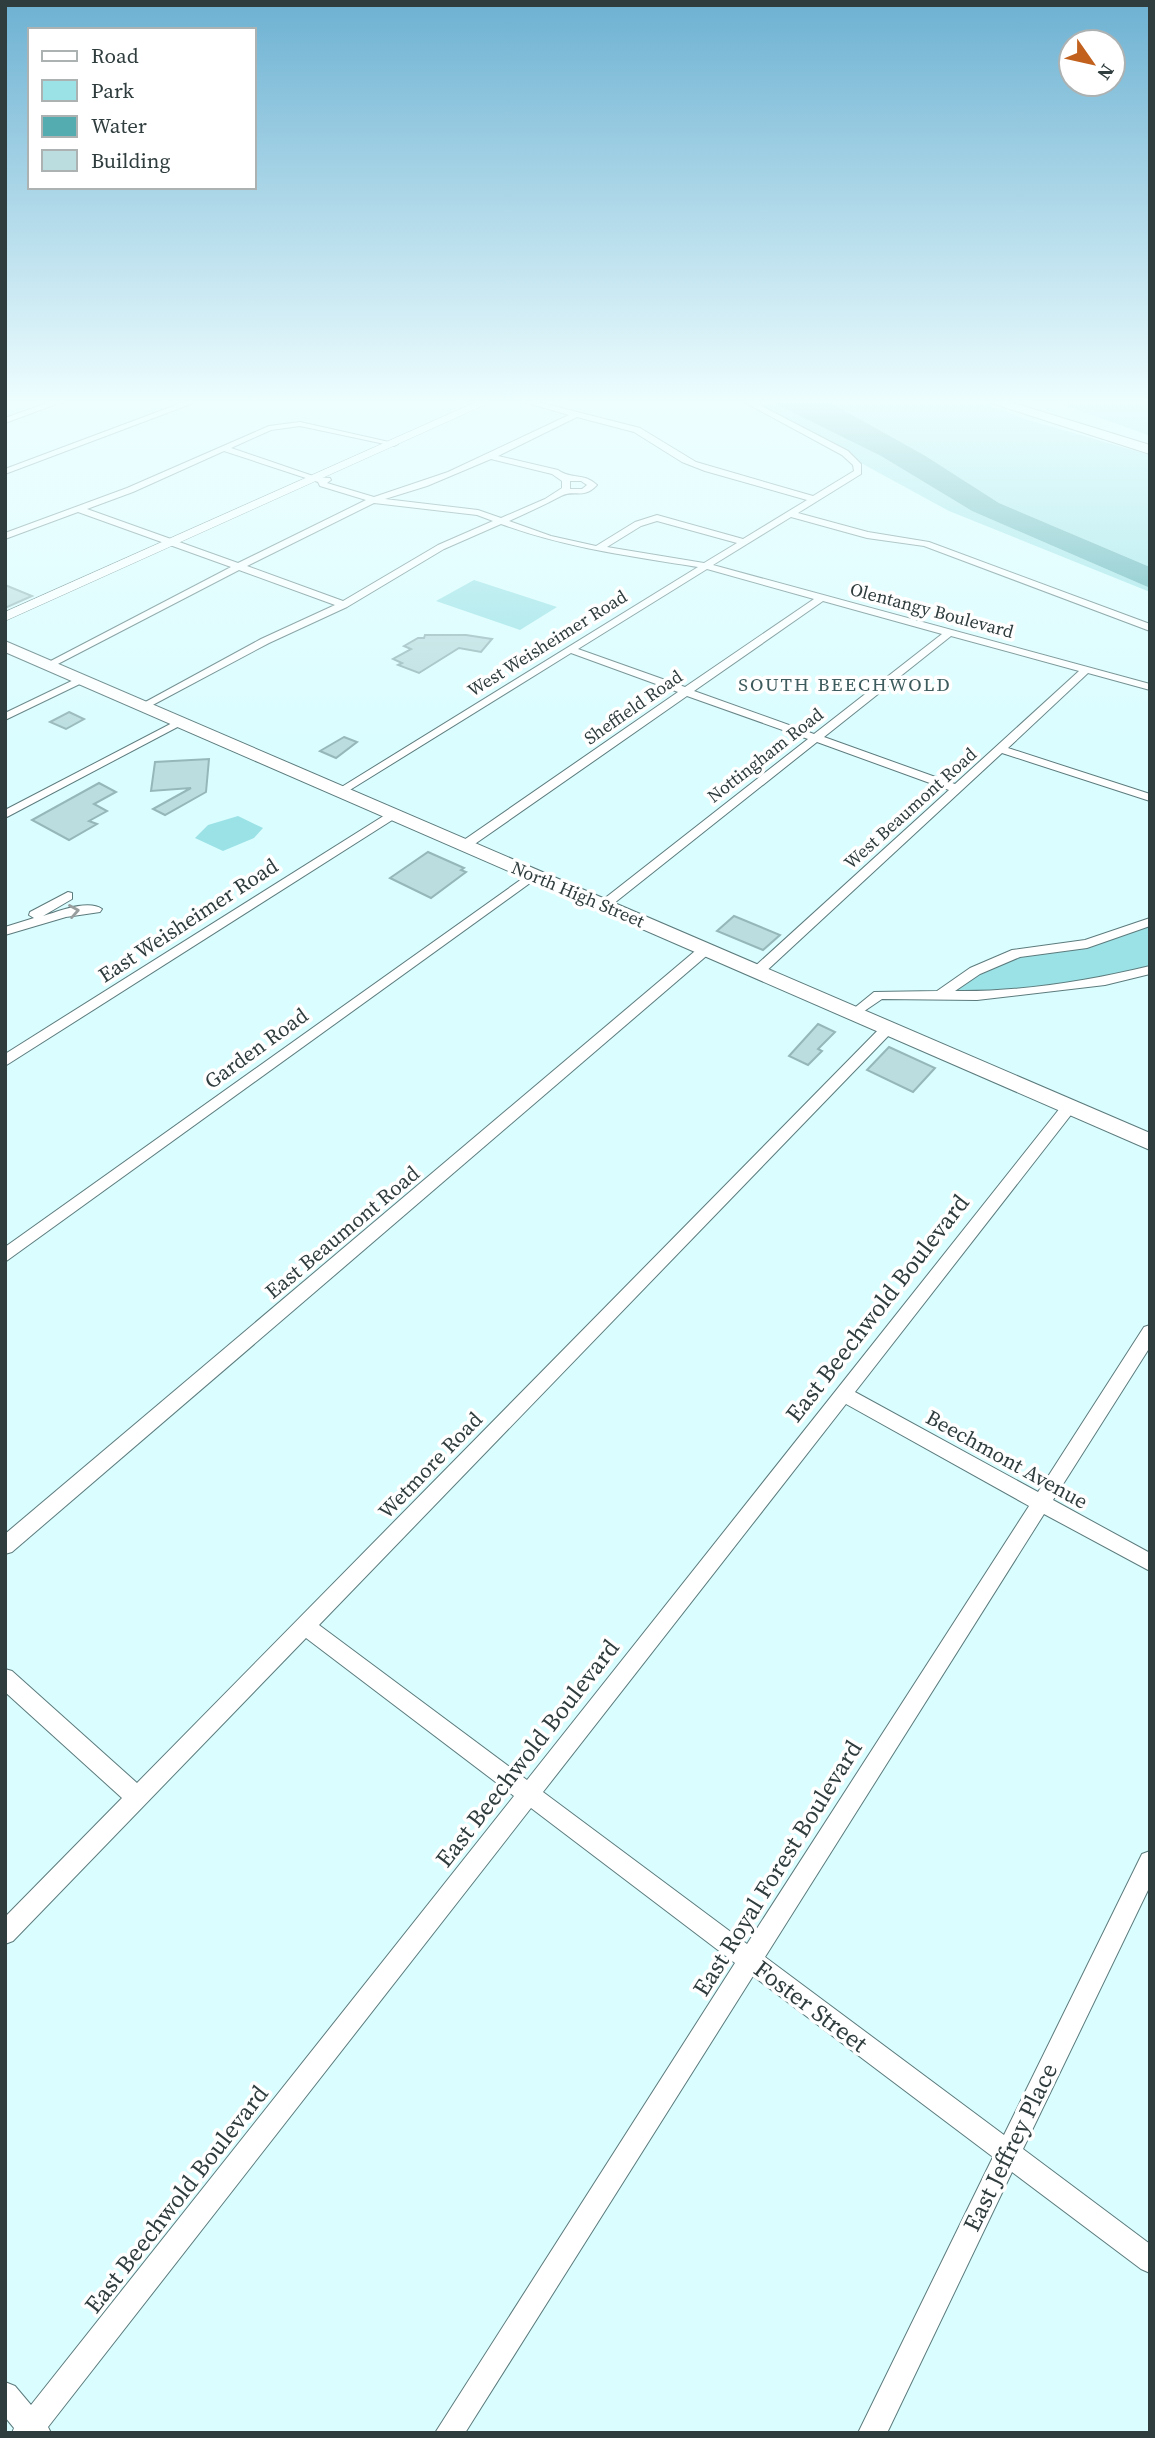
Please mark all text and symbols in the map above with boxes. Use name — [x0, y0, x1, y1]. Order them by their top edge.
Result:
legend — [28, 28, 256, 189]
north arrow — [1057, 28, 1127, 98]
text: Road — [91, 41, 139, 70]
text: N — [1091, 59, 1121, 86]
text: Park — [91, 76, 135, 105]
text: Water — [91, 111, 147, 140]
text: Building — [91, 146, 170, 175]
street label: Olentangy Boulevard — [848, 576, 1016, 644]
street label: West Weisheimer Road — [462, 584, 632, 702]
street label: Sheffield Road — [579, 664, 687, 750]
district label: SOUTH BEECHWOLD — [738, 671, 952, 697]
street label: Nottingham Road — [702, 702, 828, 808]
street label: West Beaumont Road — [838, 742, 982, 874]
street label: East Weisheimer Road — [93, 851, 283, 989]
street label: North High Street — [508, 855, 648, 933]
one-way arrow — [68, 905, 80, 920]
street label: Garden Road — [198, 1001, 314, 1095]
street label: East Beaumont Road — [259, 1159, 425, 1305]
street label: East Beechwold Boulevard — [778, 1187, 977, 1429]
street label: Beechmont Avenue — [921, 1402, 1093, 1516]
street label: Wetmore Road — [371, 1405, 489, 1525]
street label: East Beechwold Boulevard — [428, 1632, 627, 1874]
street label: East Royal Forest Boulevard — [685, 1733, 870, 2002]
street label: Foster Street — [747, 1952, 875, 2060]
street label: East Jeffrey Place — [955, 2057, 1065, 2237]
street label: East Beechwold Boulevard — [77, 2078, 276, 2320]

